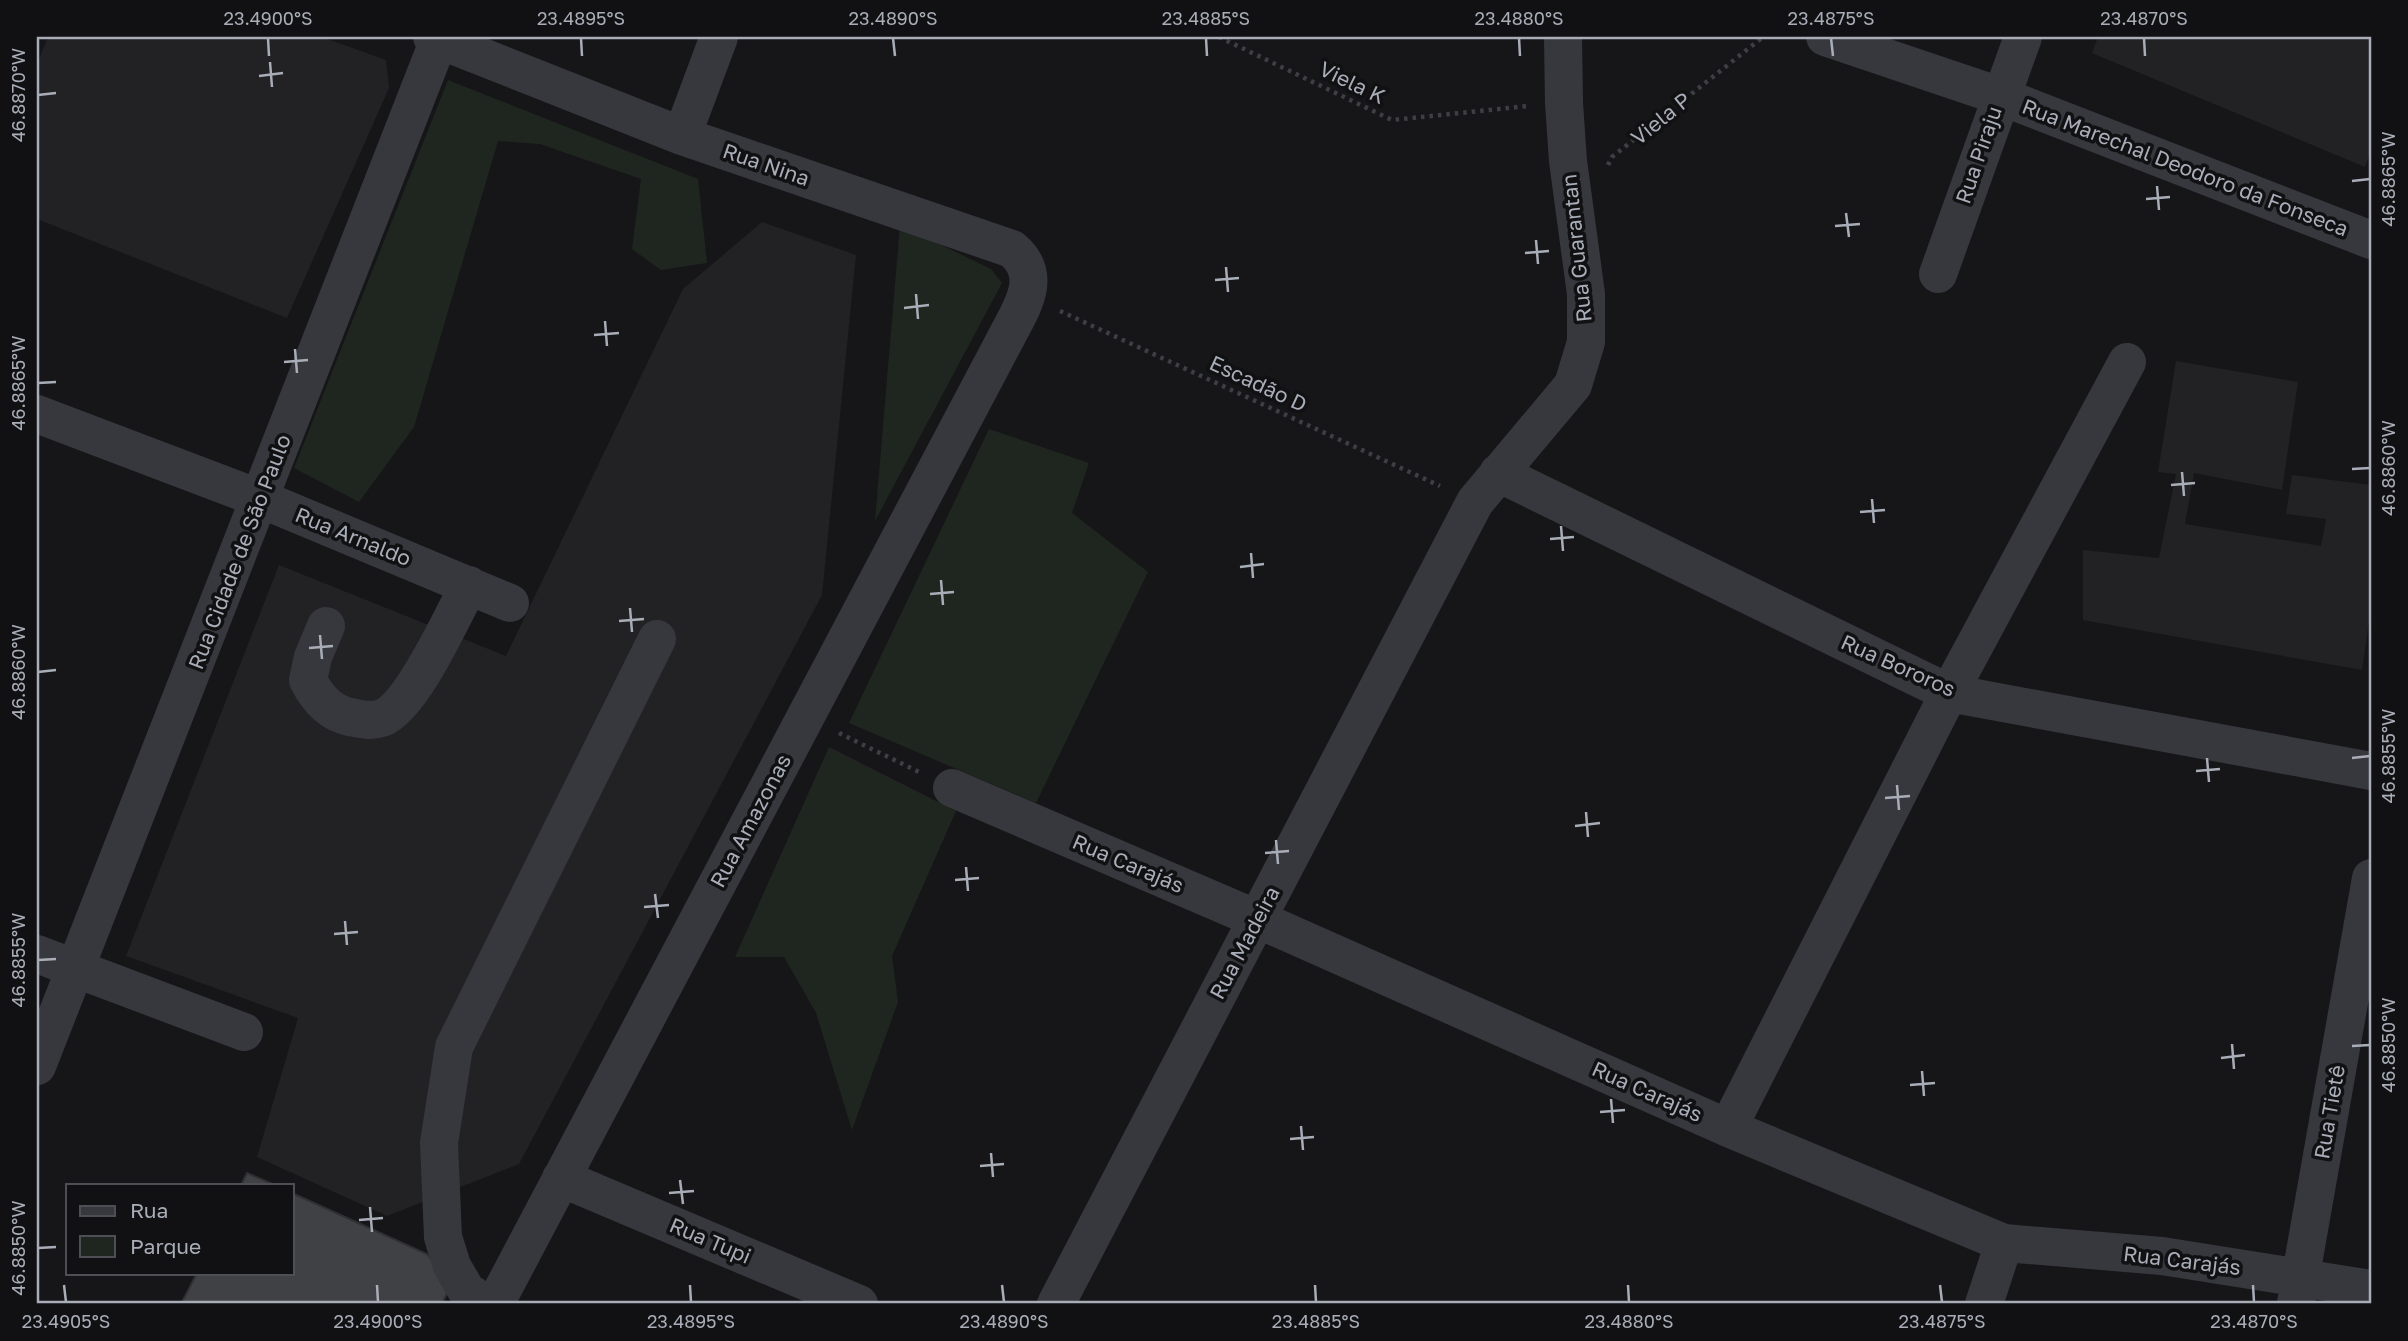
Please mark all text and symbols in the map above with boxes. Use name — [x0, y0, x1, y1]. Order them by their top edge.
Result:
text: 23.4900°S — [223, 7, 313, 29]
text: 23.4895°S — [537, 7, 625, 29]
text: 23.4890°S — [849, 7, 937, 29]
text: 23.4885°S — [1162, 7, 1250, 29]
text: 23.4880°S — [1474, 7, 1564, 29]
text: 23.4875°S — [1788, 7, 1874, 29]
text: 23.4870°S — [2100, 7, 2188, 29]
text: 46.8870°W — [7, 48, 29, 142]
street label: Viela K — [1315, 55, 1390, 109]
street label: Viela P — [1625, 86, 1696, 150]
street label: Rua Marechal Deodoro da Fonseca — [2019, 93, 2352, 241]
street label: Rua Piraju — [1949, 103, 2007, 207]
text: 46.8865°W — [2377, 132, 2399, 226]
street label: Rua Nina — [720, 137, 813, 191]
street label: Rua Guarantan — [1555, 173, 1597, 323]
text: 46.8865°W — [7, 336, 29, 430]
street label: Escadão D — [1206, 349, 1311, 417]
text: 46.8860°W — [2377, 420, 2399, 516]
street label: Rua Cidade de São Paulo — [182, 431, 296, 673]
street label: Rua Arnaldo — [292, 501, 415, 571]
text: 46.8860°W — [7, 624, 29, 720]
street label: Rua Bororos — [1837, 628, 1960, 702]
text: 46.8855°W — [2377, 709, 2399, 803]
street label: Rua Amazonas — [704, 749, 796, 892]
street label: Rua Carajás — [1069, 828, 1188, 898]
street label: Rua Madeira — [1203, 882, 1285, 1003]
text: 46.8855°W — [7, 913, 29, 1007]
text: 46.8850°W — [2377, 997, 2399, 1093]
street label: Rua Carajás — [1588, 1055, 1707, 1127]
street label: Rua Tietê — [2308, 1063, 2350, 1161]
legend — [66, 1184, 294, 1274]
text: Rua — [130, 1197, 168, 1223]
text: 46.8850°W — [7, 1200, 29, 1296]
street label: Rua Tupi — [666, 1211, 755, 1269]
text: Parque — [130, 1233, 201, 1259]
street label: Rua Carajás — [2122, 1240, 2242, 1280]
text: 23.4905°S — [22, 1310, 110, 1332]
text: 23.4900°S — [333, 1310, 423, 1332]
text: 23.4895°S — [647, 1310, 735, 1332]
text: 23.4890°S — [960, 1310, 1048, 1332]
text: 23.4885°S — [1272, 1310, 1360, 1332]
text: 23.4880°S — [1584, 1310, 1674, 1332]
text: 23.4875°S — [1899, 1310, 1985, 1332]
text: 23.4870°S — [2210, 1310, 2298, 1332]

